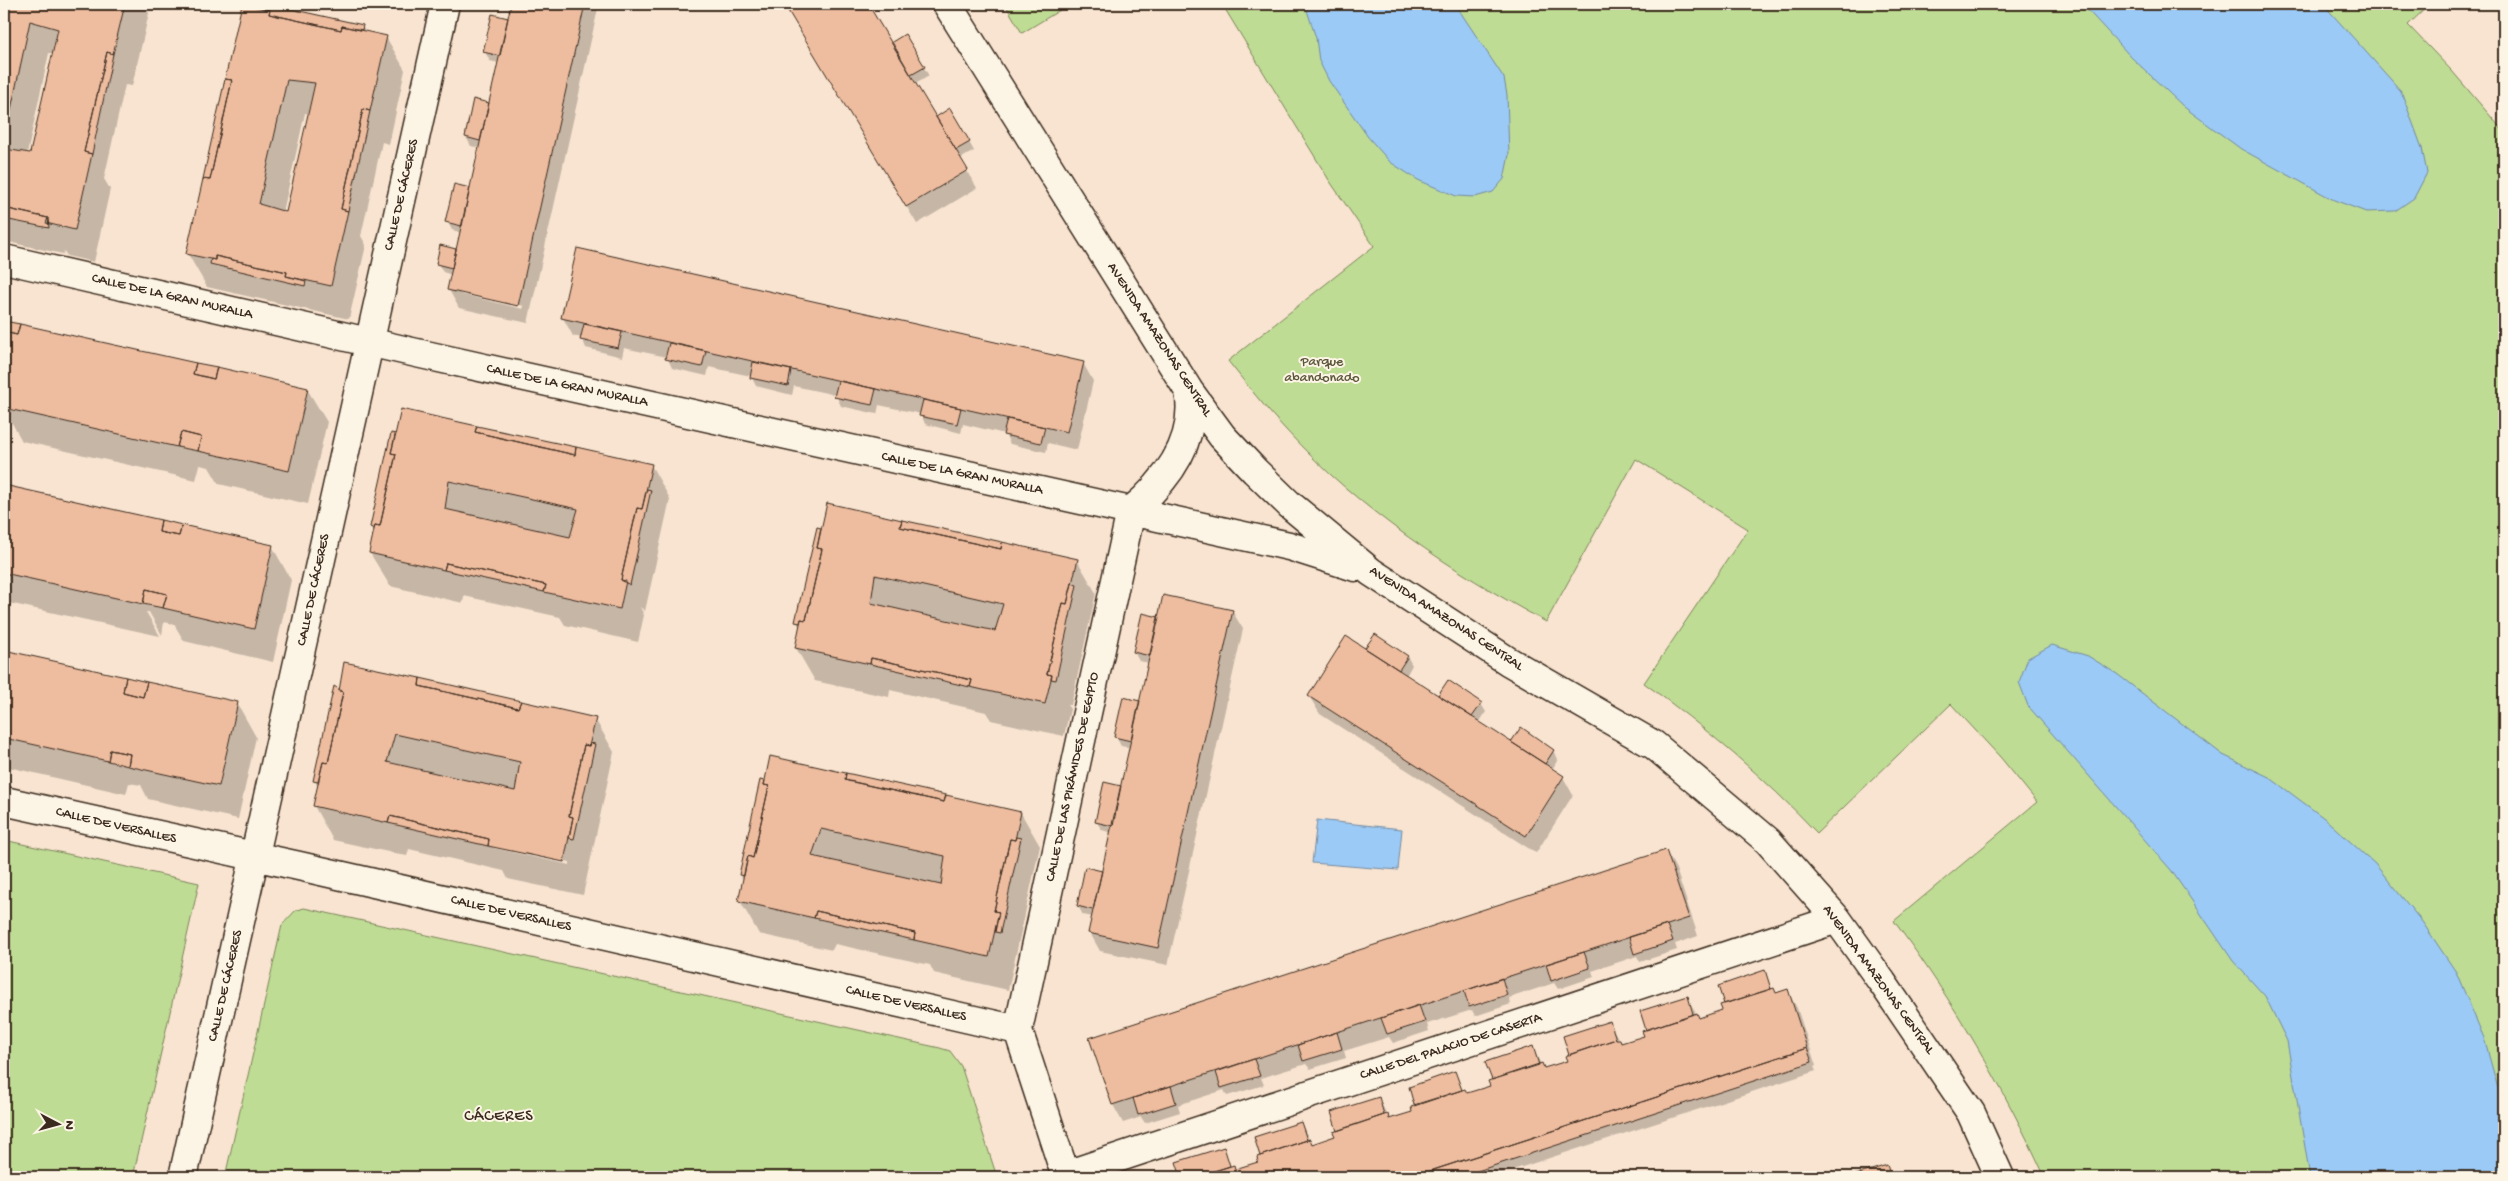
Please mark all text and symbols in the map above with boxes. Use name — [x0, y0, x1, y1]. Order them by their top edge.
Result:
street label: CALLE DE CÁCERES — [381, 137, 423, 252]
street label: AVENIDA AMAZONAS CENTRAL — [1103, 260, 1216, 421]
street label: CALLE DE LA GRAN MURALLA — [90, 270, 255, 324]
park label: Parque abandonado — [1285, 354, 1359, 387]
street label: CALLE DE LA GRAN MURALLA — [485, 361, 650, 412]
street label: CALLE DE LA GRAN MURALLA — [880, 449, 1045, 500]
street label: CALLE DE CÁCERES — [294, 532, 334, 648]
street label: AVENIDA AMAZONAS CENTRAL — [1366, 563, 1527, 676]
street label: CALLE DE LAS PIRÁMIDES DE EGIPTO — [1042, 670, 1104, 883]
street label: CALLE DE VERSALLES — [54, 804, 179, 848]
street label: CALLE DE VERSALLES — [449, 892, 574, 936]
street label: AVENIDA AMAZONAS CENTRAL — [1818, 902, 1938, 1059]
street label: CALLE DE CÁCERES — [205, 928, 247, 1043]
street label: CALLE DE VERSALLES — [844, 982, 969, 1026]
street label: CALLE DEL PALACIO DE CASERTA — [1358, 1009, 1545, 1084]
north arrow — [32, 1098, 82, 1148]
district label: CÁCERES — [464, 1107, 534, 1127]
text: N — [60, 1120, 77, 1131]

